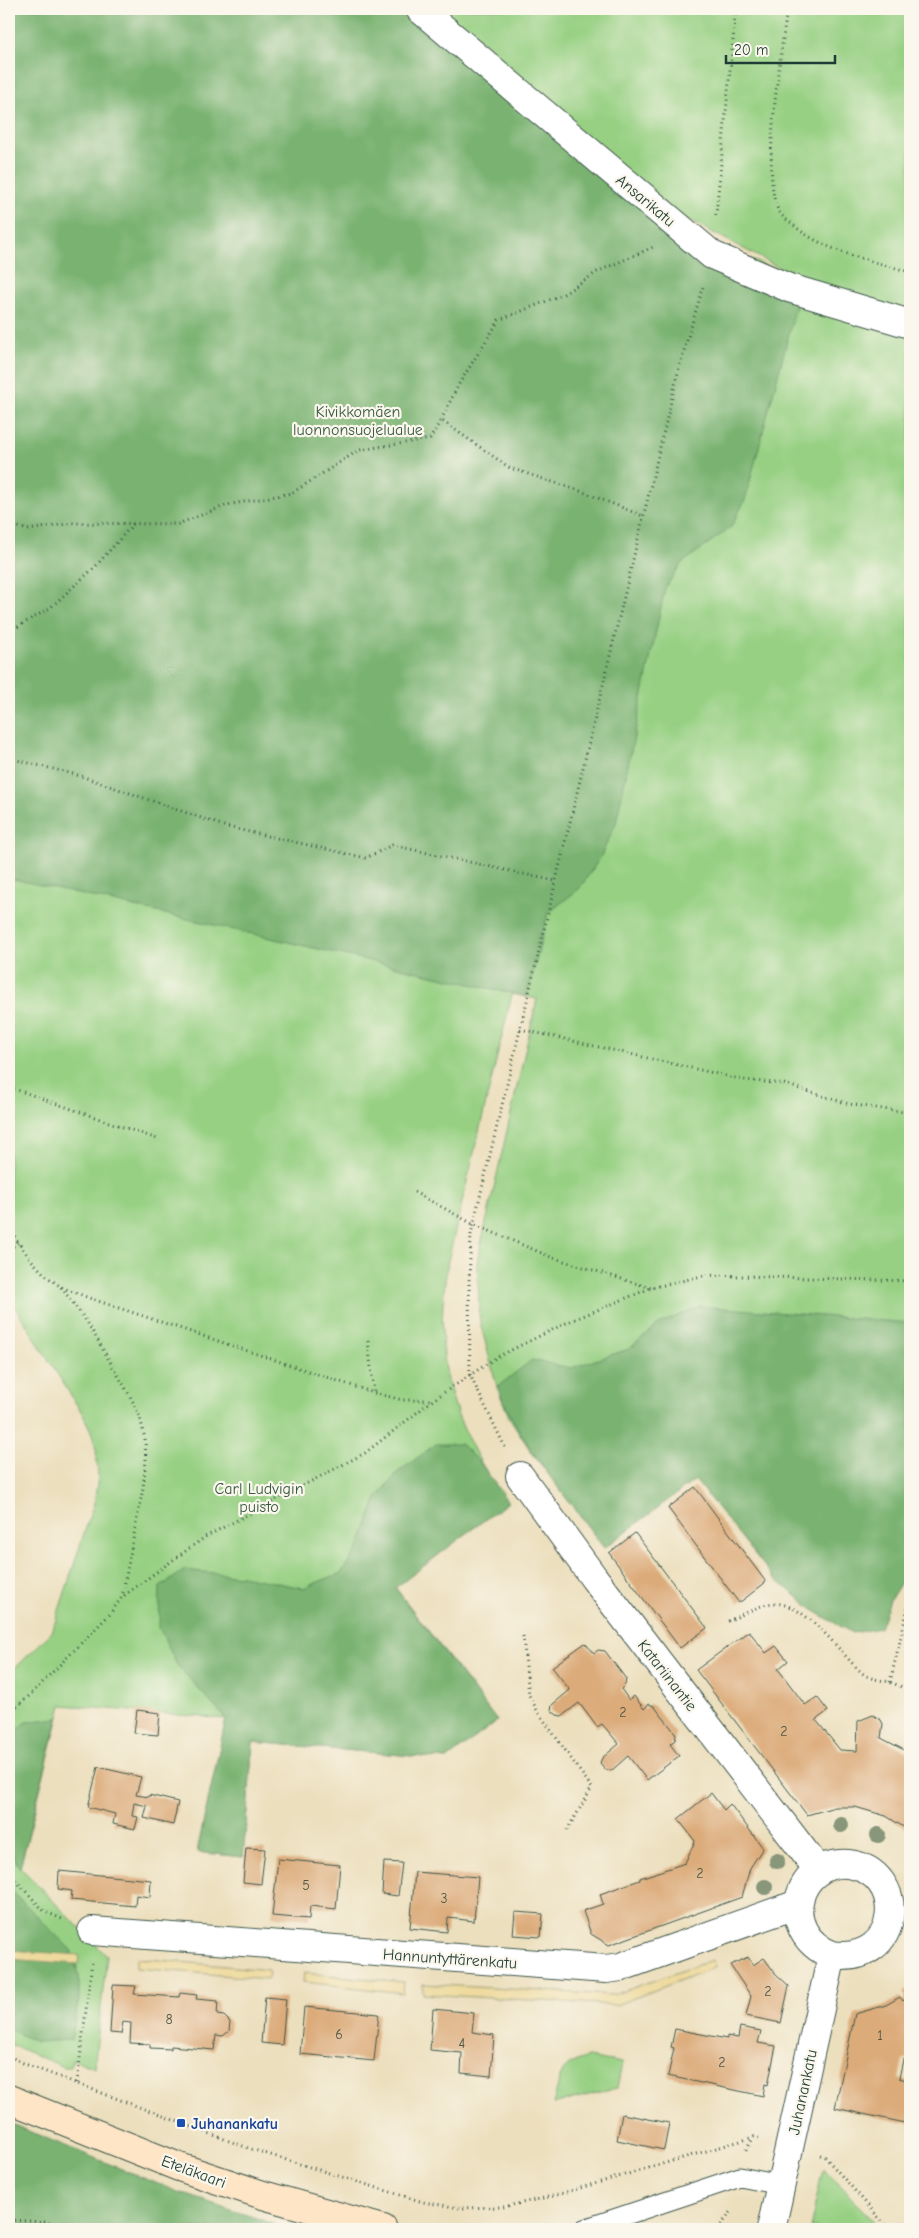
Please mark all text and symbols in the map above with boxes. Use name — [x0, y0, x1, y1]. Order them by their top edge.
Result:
scale bar — [726, 32, 835, 64]
text: 20 m — [734, 41, 768, 59]
street label: Ansarikatu — [612, 171, 678, 231]
park label: Kivikkomäen luonnonsuojelualue — [293, 403, 423, 439]
park label: Carl Ludvigin puisto — [214, 1480, 304, 1516]
street label: Katariinantie — [634, 1636, 701, 1715]
house number: 2 — [619, 1704, 627, 1721]
house number: 2 — [780, 1723, 788, 1740]
house number: 2 — [696, 1865, 704, 1882]
house number: 5 — [302, 1877, 310, 1894]
house number: 3 — [440, 1890, 448, 1907]
street label: Hannuntyttärenkatu — [382, 1945, 518, 1973]
house number: 2 — [764, 1983, 772, 2000]
house number: 8 — [165, 2011, 173, 2028]
house number: 6 — [335, 2026, 343, 2043]
house number: 1 — [877, 2027, 883, 2044]
house number: 4 — [459, 2035, 466, 2052]
street label: Juhanankatu — [785, 2048, 821, 2136]
house number: 2 — [718, 2054, 726, 2071]
place label: Juhanankatu — [191, 2115, 278, 2133]
marker: Juhanankatu — [175, 2117, 187, 2129]
street label: Eteläkaari — [159, 2152, 228, 2192]

